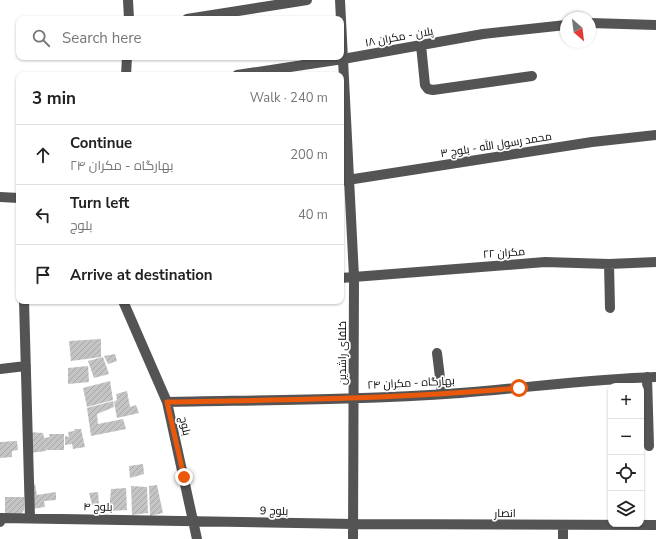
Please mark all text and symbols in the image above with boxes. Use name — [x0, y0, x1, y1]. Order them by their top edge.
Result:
north arrow — [560, 12, 596, 48]
search box — [16, 16, 344, 60]
street label: پلان - مکران ۱۸ — [364, 24, 434, 50]
icon: search — [30, 27, 52, 49]
text: Search here — [62, 28, 142, 48]
text: 3 min — [32, 87, 76, 110]
text: Walk · 240 m — [250, 89, 328, 107]
street label: محمد رسول الله - بلوچ ۳ — [439, 128, 553, 161]
text: Continue — [70, 133, 132, 153]
icon: ahead — [32, 144, 54, 166]
text: 200 m — [290, 146, 328, 164]
text: بهارگاه - مکران ۲۴ — [70, 157, 173, 175]
text: Turn left — [70, 193, 129, 213]
icon: left — [32, 204, 54, 226]
text: 40 m — [298, 206, 328, 224]
text: بلوچ — [70, 217, 93, 235]
street label: مکران ۲۲ — [482, 244, 526, 262]
icon: arrive — [32, 264, 54, 286]
text: Arrive at destination — [70, 265, 213, 285]
street label: خلفای راشدین — [335, 321, 350, 385]
street label: بهارگاه - مکران ۲۴ — [367, 373, 455, 393]
route start — [510, 379, 528, 397]
map controls — [608, 383, 644, 527]
button: + — [608, 383, 644, 419]
street label: بلوچ — [176, 415, 194, 437]
button: − — [608, 419, 644, 455]
button: locate — [608, 455, 644, 491]
route end — [175, 468, 193, 486]
button: layers — [608, 491, 644, 527]
street label: بلوچ ۴ — [83, 499, 113, 515]
street label: بلوچ 9 — [260, 503, 288, 519]
street label: انصار — [493, 506, 516, 521]

